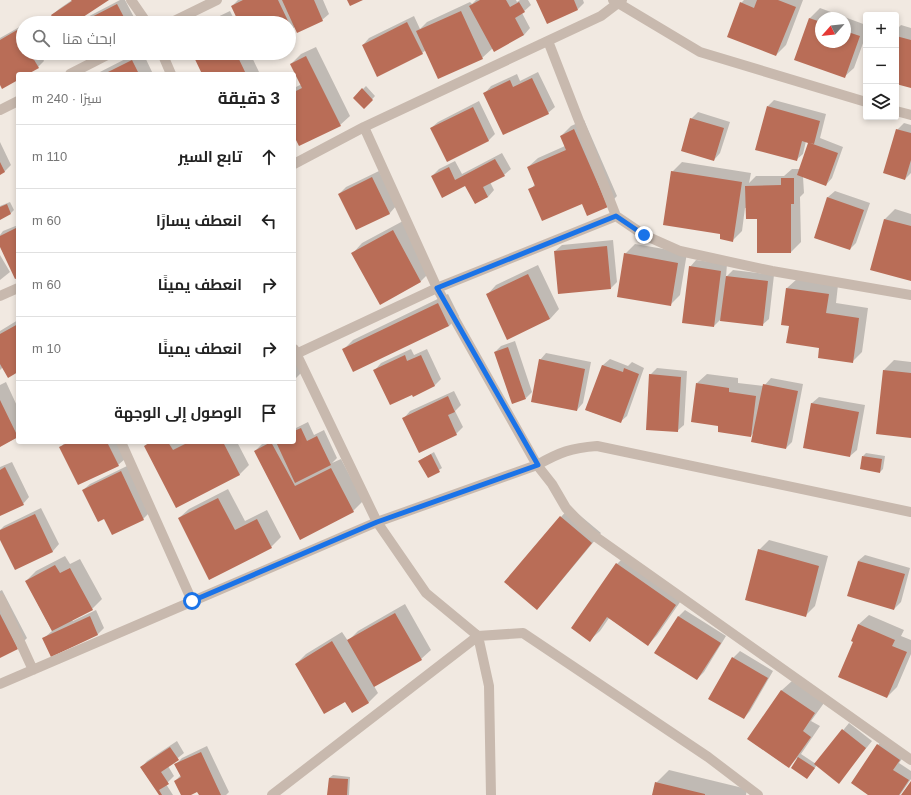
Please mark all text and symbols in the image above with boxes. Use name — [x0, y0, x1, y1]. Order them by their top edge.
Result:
north arrow — [815, 12, 851, 48]
map controls — [863, 12, 899, 120]
button: + — [863, 12, 899, 48]
search box — [16, 16, 296, 60]
icon: search — [30, 27, 52, 49]
text: ابحث هنا — [62, 30, 116, 47]
button: − — [863, 48, 899, 84]
button: layers — [863, 84, 899, 120]
text: 3 دقيقة — [218, 89, 280, 108]
text: سيرًا · 240 m — [32, 91, 102, 106]
icon: ahead — [258, 146, 280, 168]
text: تابع السير — [178, 148, 242, 165]
text: 110 m — [32, 149, 67, 164]
icon: left — [258, 210, 280, 232]
text: انعطف يسارًا — [156, 212, 242, 229]
text: 60 m — [32, 213, 61, 228]
route end — [635, 226, 653, 244]
icon: right — [258, 274, 280, 296]
text: انعطف يمينًا — [158, 276, 242, 293]
text: 60 m — [32, 277, 61, 292]
icon: right — [258, 338, 280, 360]
text: انعطف يمينًا — [158, 340, 242, 357]
text: 10 m — [32, 341, 61, 356]
icon: arrive — [258, 402, 280, 424]
text: الوصول إلى الوجهة — [114, 404, 242, 421]
route start — [183, 592, 201, 610]

